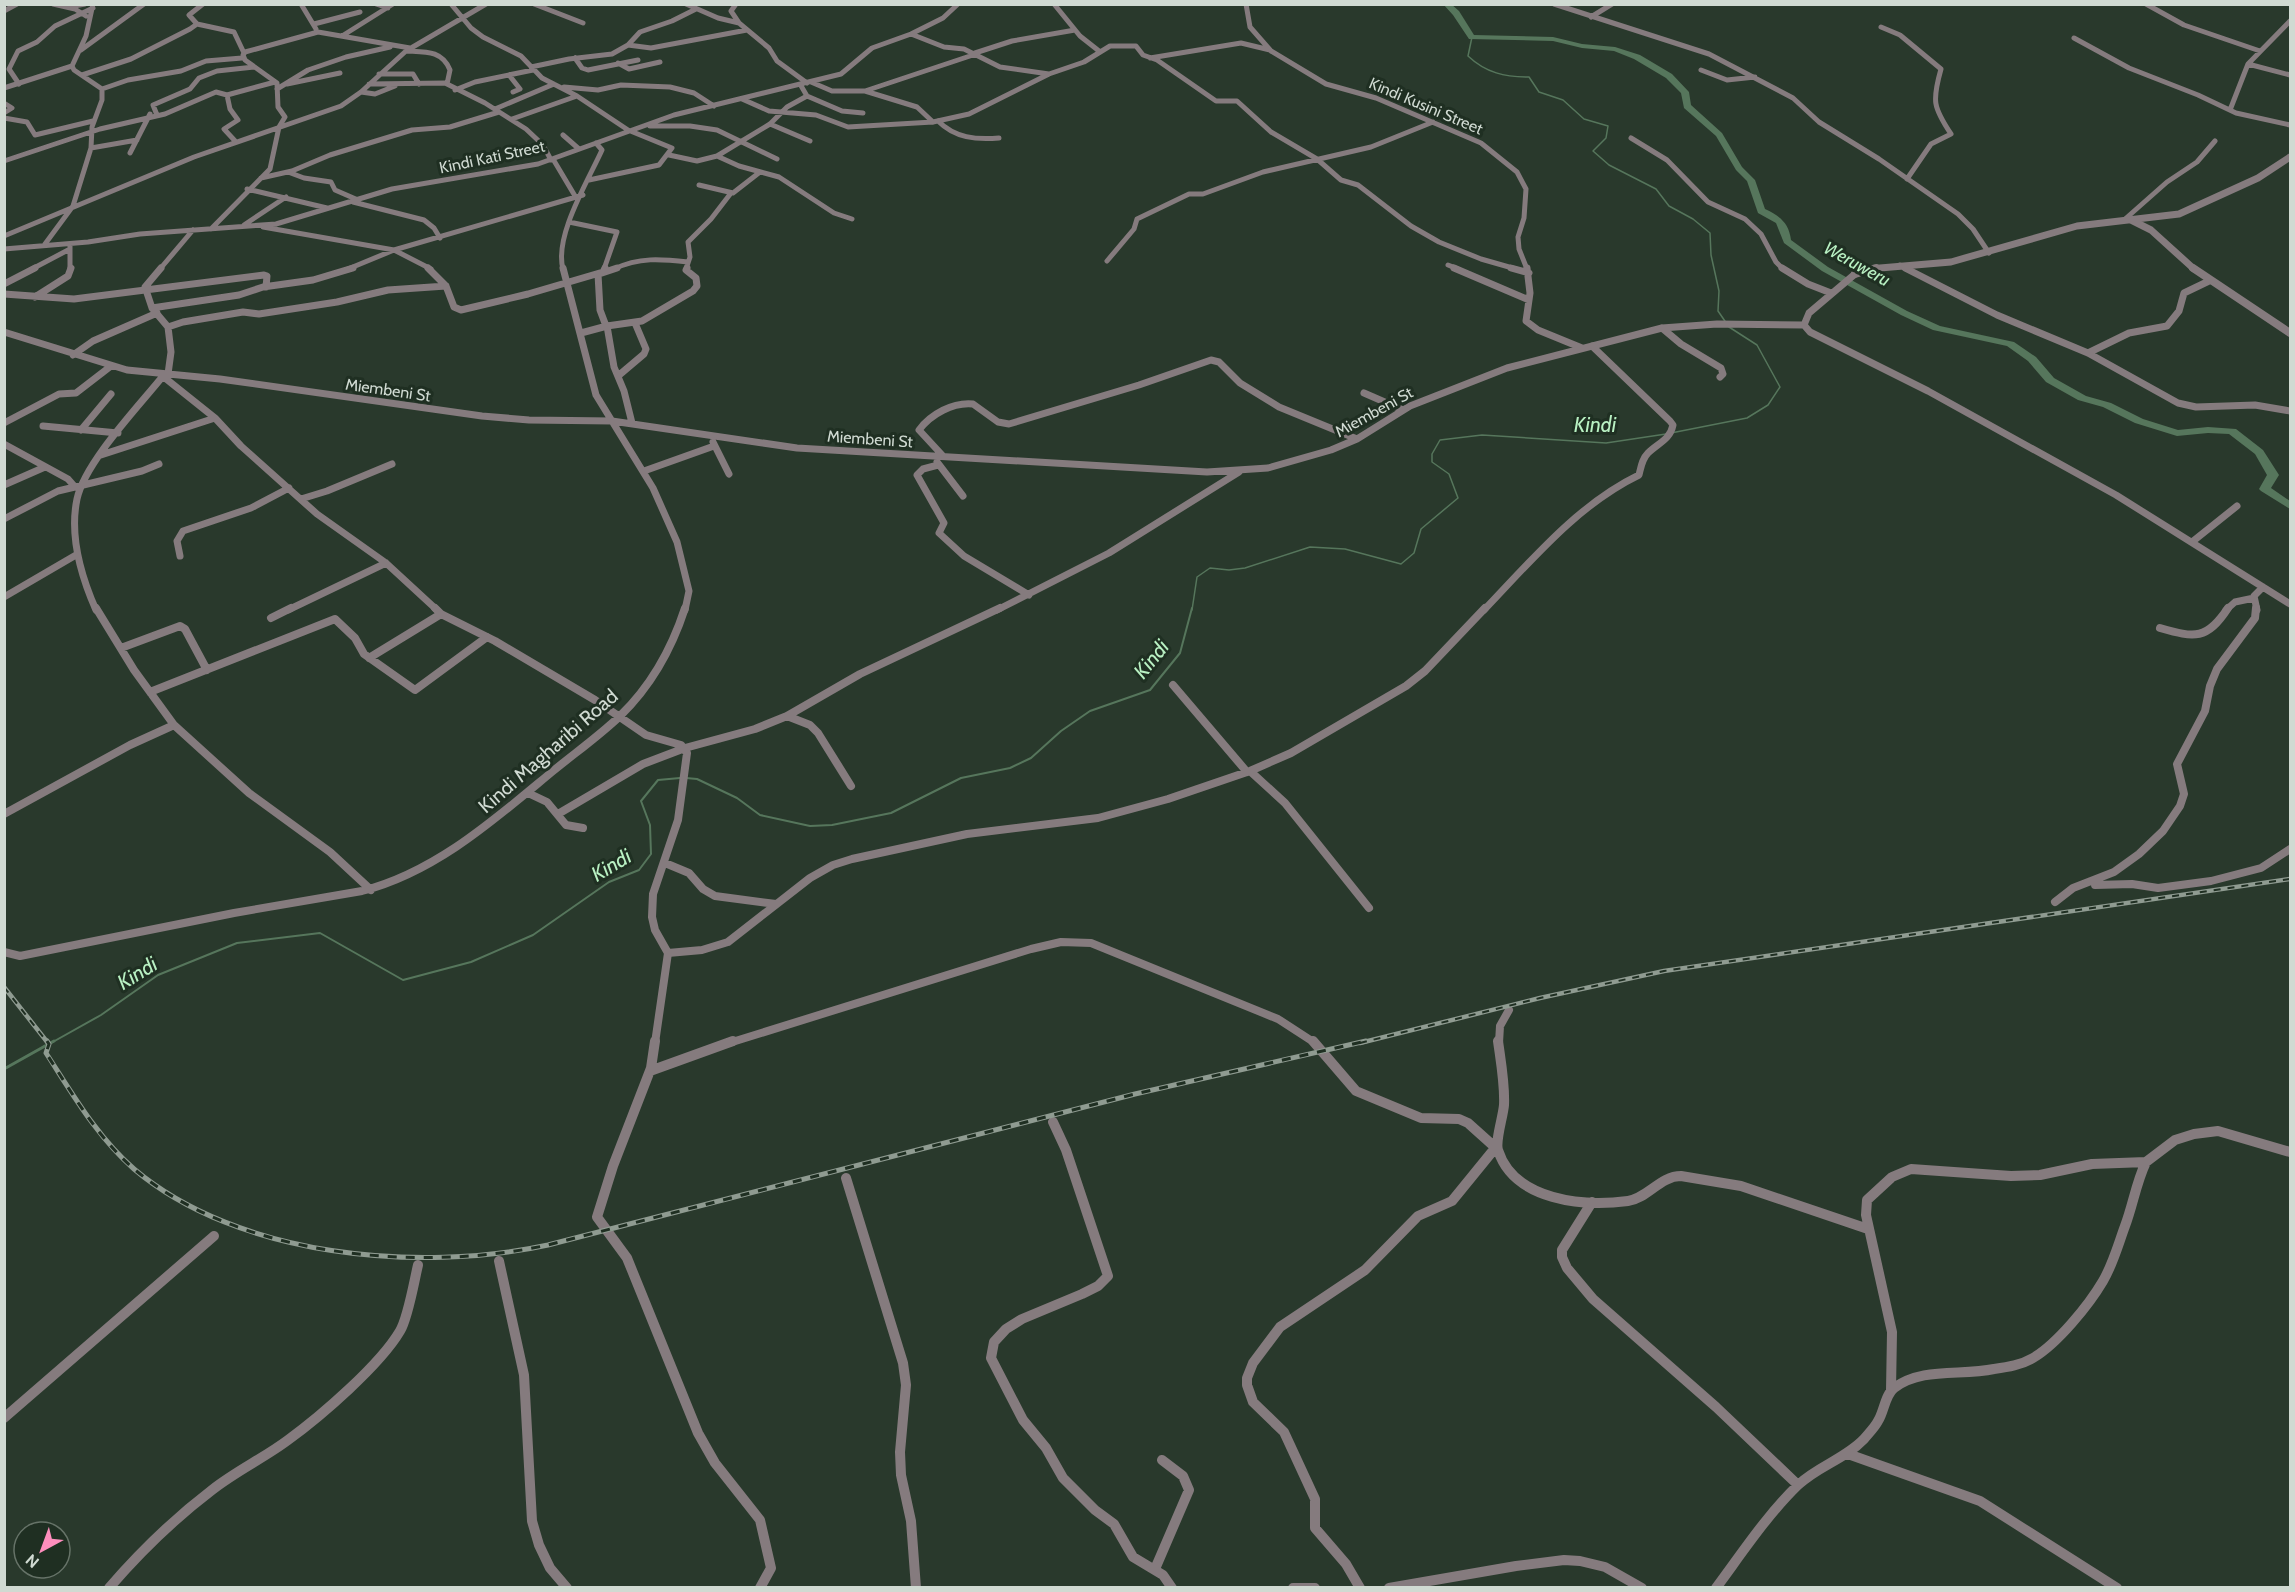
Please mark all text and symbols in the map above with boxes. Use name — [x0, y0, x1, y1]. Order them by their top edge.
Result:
street label: Kindi Kusini Street — [1366, 73, 1486, 139]
street label: Kindi Kati Street — [437, 136, 547, 177]
water label: Weruweru — [1820, 237, 1894, 291]
street label: Miembeni St — [344, 375, 432, 405]
street label: Miembeni St — [1332, 383, 1417, 441]
water label: Kindi — [1574, 412, 1617, 437]
street label: Miembeni St — [826, 427, 914, 452]
water label: Kindi — [1128, 634, 1174, 683]
street label: Kindi Magharibi Road — [473, 684, 623, 818]
water label: Kindi — [586, 843, 636, 887]
water label: Kindi — [112, 951, 162, 995]
north arrow — [12, 1520, 72, 1580]
text: N — [22, 1550, 43, 1572]

